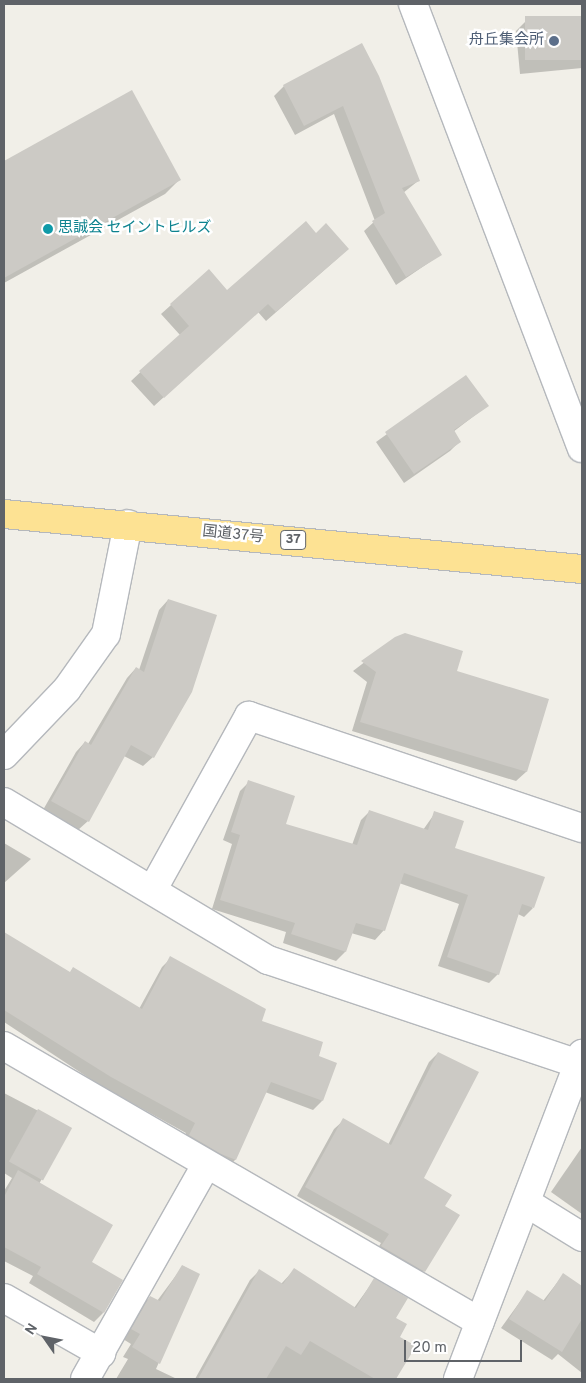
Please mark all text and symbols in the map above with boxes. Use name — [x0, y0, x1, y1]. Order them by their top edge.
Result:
place label: 舟丘集会所 — [469, 32, 544, 50]
marker: 舟丘集会所 — [548, 35, 560, 47]
place label: 思誠会 セイントヒルズ — [58, 220, 212, 238]
marker: 思誠会 セイントヒルズ — [42, 223, 54, 235]
street label: 国道37号 — [201, 523, 265, 547]
road number: 37 — [279, 528, 307, 552]
north arrow — [20, 1313, 70, 1363]
text: N — [22, 1321, 42, 1338]
scale bar — [406, 1330, 524, 1362]
text: 20 m — [412, 1339, 447, 1358]

